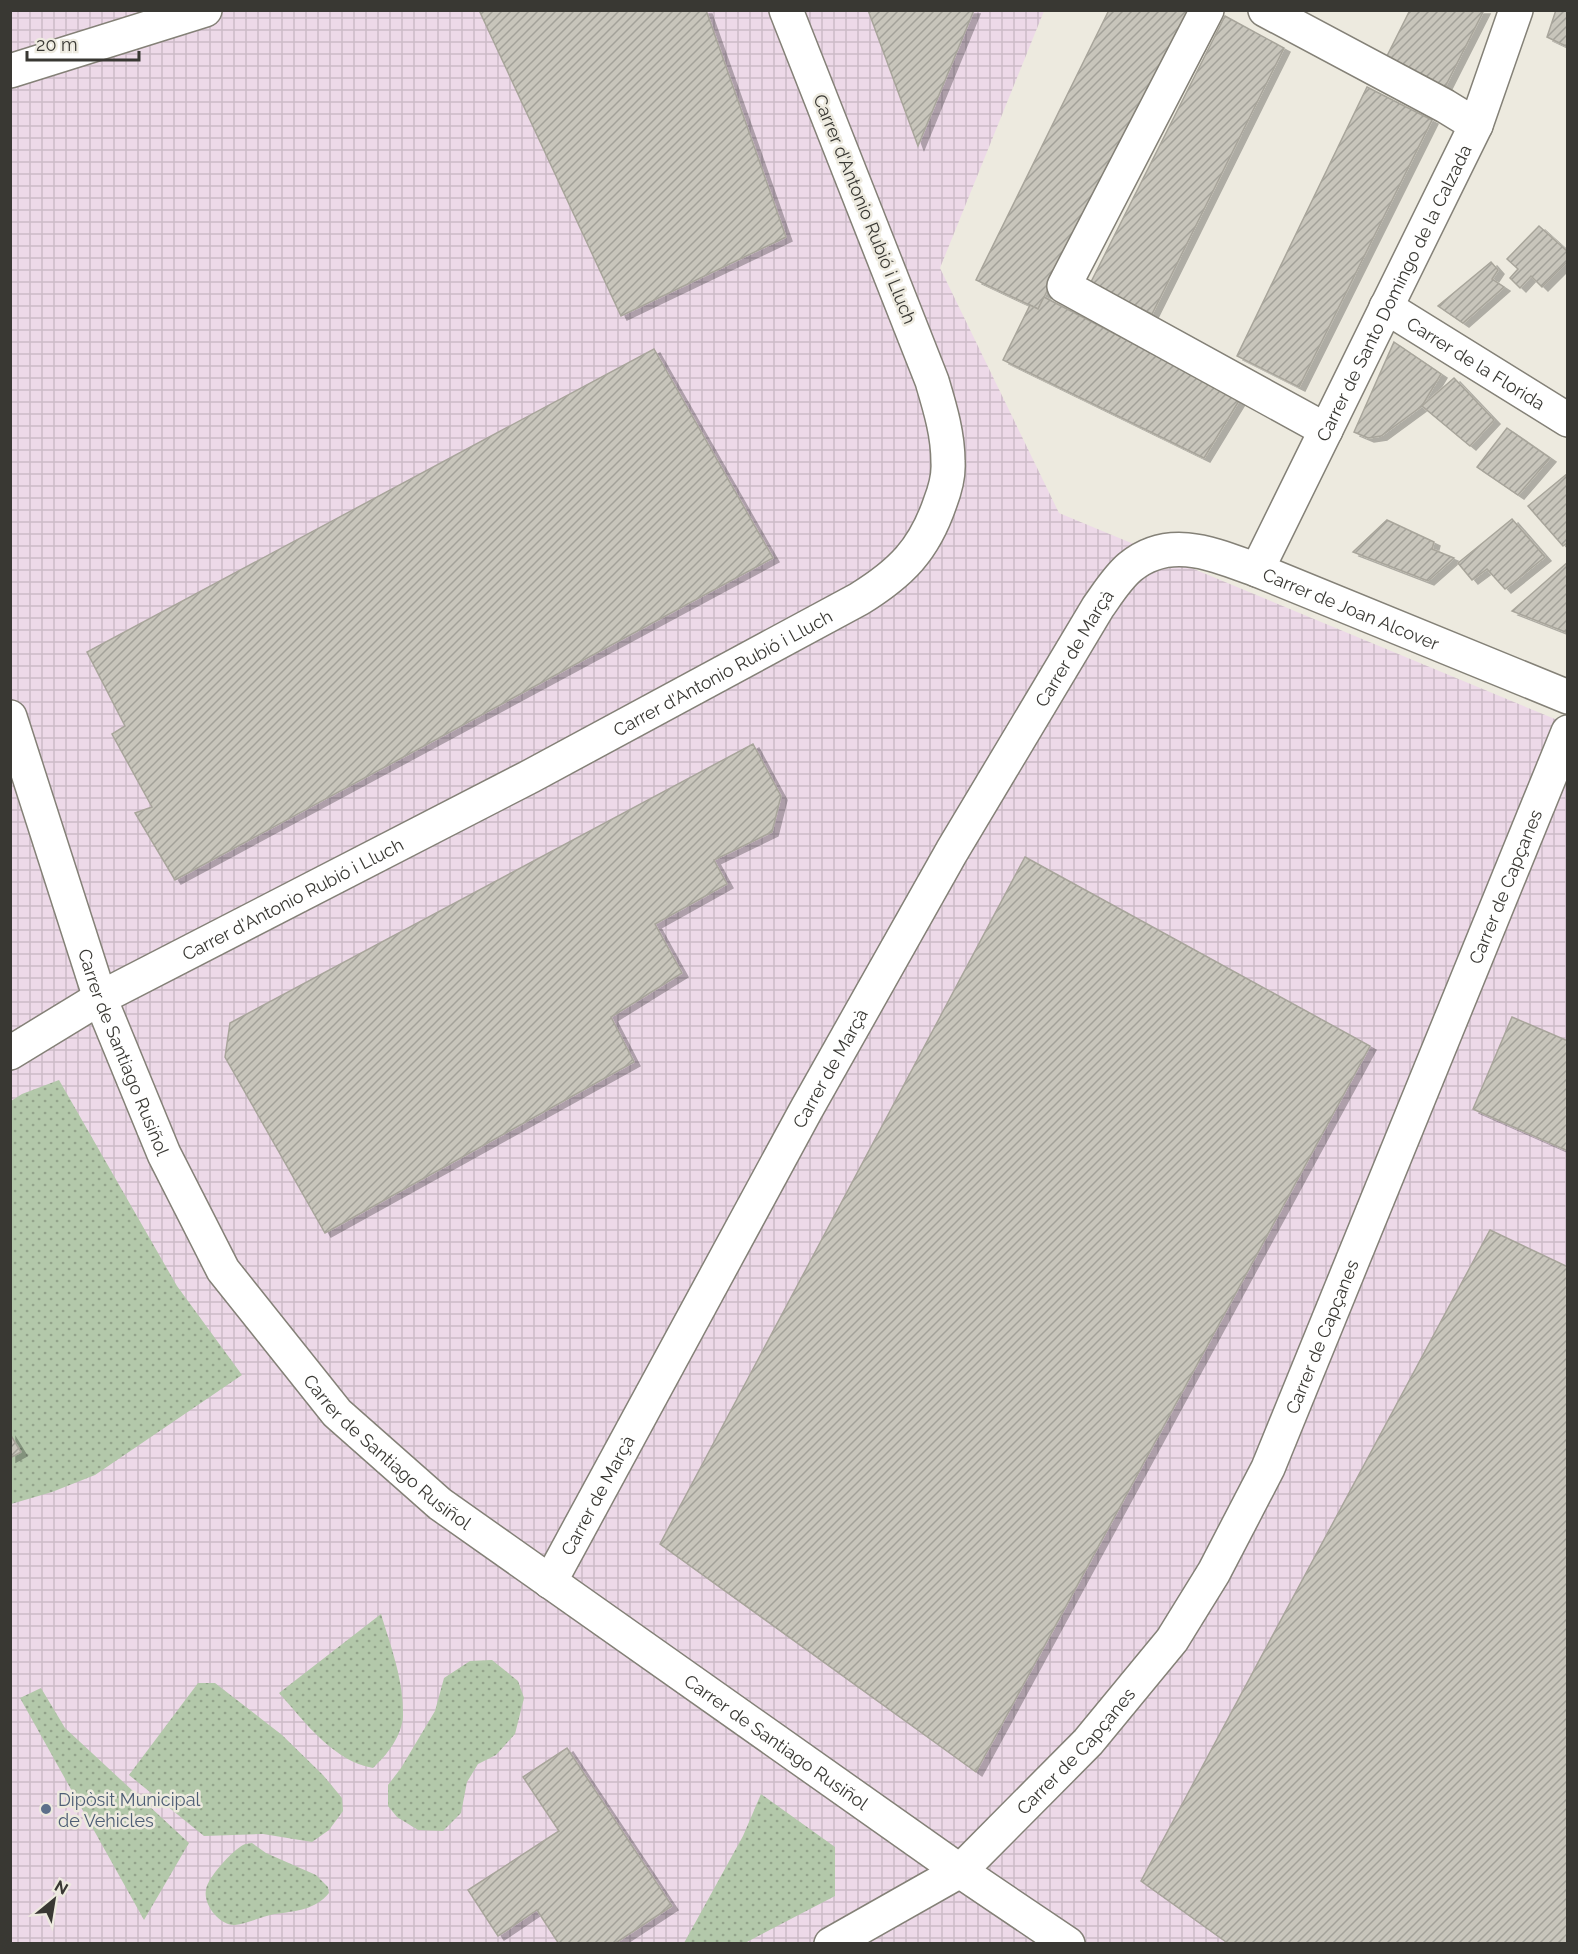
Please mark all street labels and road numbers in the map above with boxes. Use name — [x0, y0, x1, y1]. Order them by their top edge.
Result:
street label: Carrer d'Antonio Rubió i Lluch — [809, 91, 921, 327]
street label: Carrer de Santo Domingo de la Calzada — [1312, 141, 1475, 444]
street label: Carrer de la Florida — [1403, 312, 1549, 414]
street label: Carrer de Joan Alcover — [1260, 563, 1443, 654]
street label: Carrer de Marçà — [1030, 585, 1117, 710]
street label: Carrer d'Antonio Rubió i Lluch — [609, 605, 836, 740]
street label: Carrer de Capçanes — [1464, 806, 1546, 967]
street label: Carrer d'Antonio Rubió i Lluch — [178, 833, 407, 964]
street label: Carrer de Santiago Rusiñol — [74, 946, 174, 1159]
street label: Carrer de Marçà — [788, 1005, 871, 1131]
street label: Carrer de Capçanes — [1281, 1256, 1362, 1417]
street label: Carrer de Santiago Rusiñol — [300, 1370, 476, 1533]
street label: Carrer de Marçà — [556, 1431, 638, 1559]
street label: Carrer de Santiago Rusiñol — [680, 1669, 873, 1814]
street label: Carrer de Capçanes — [1012, 1683, 1139, 1818]

